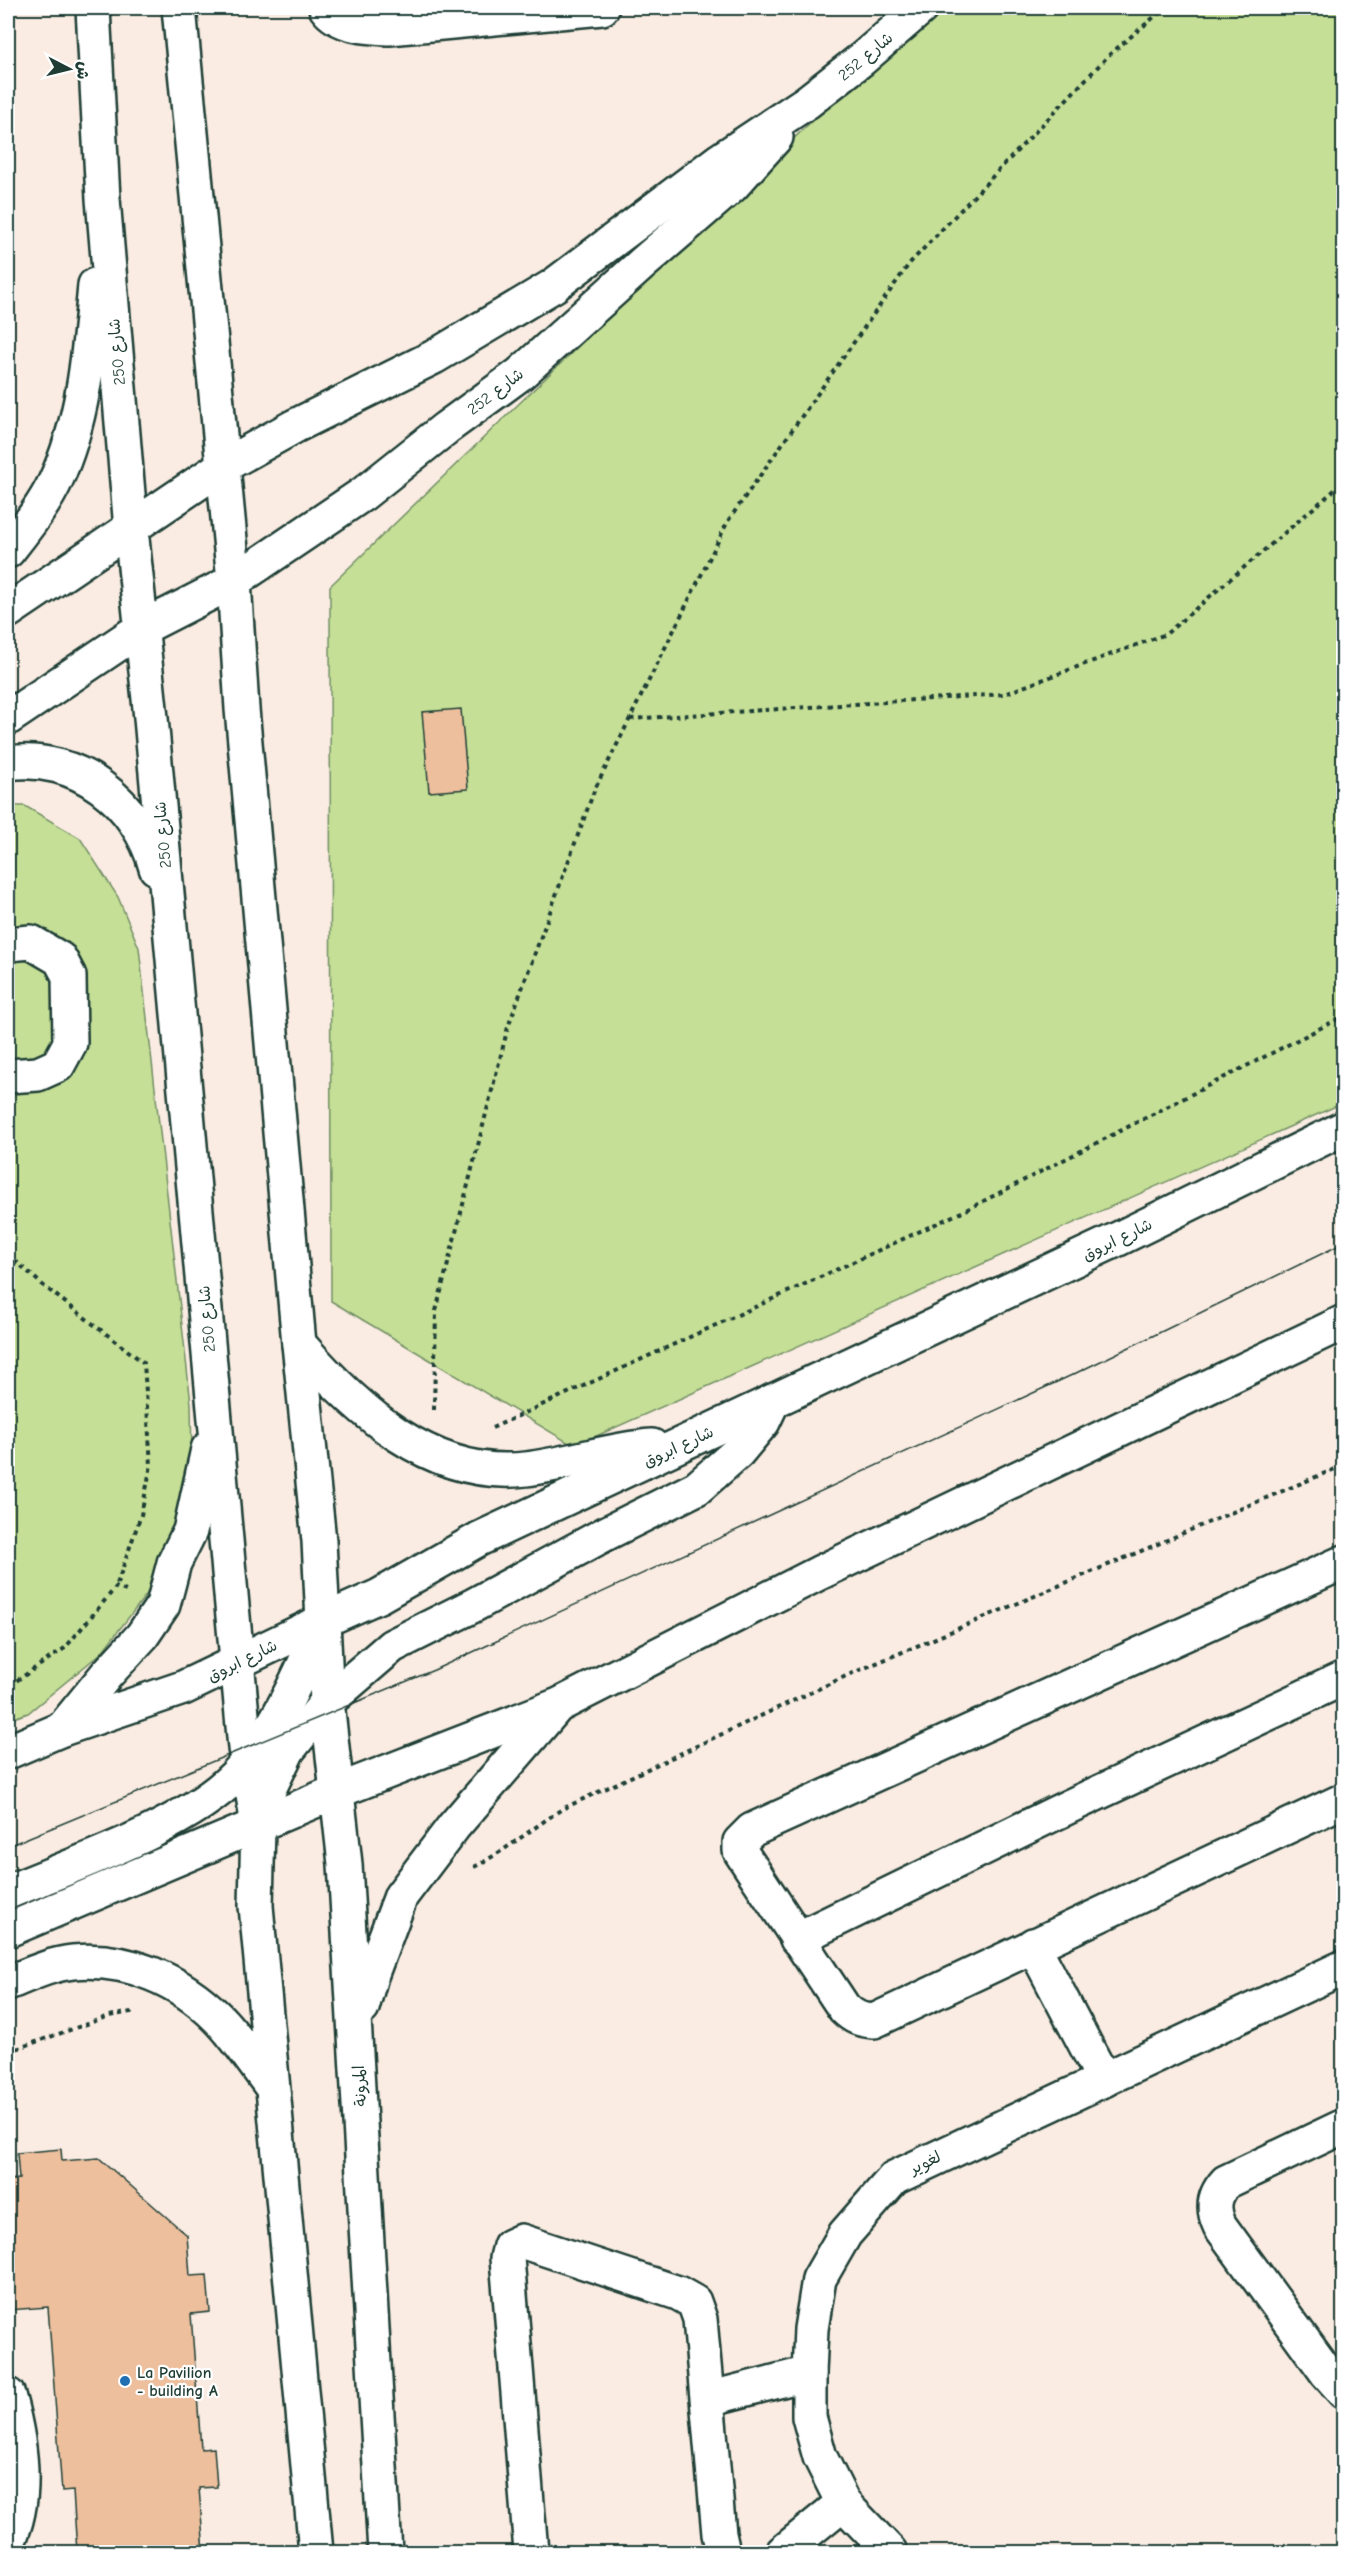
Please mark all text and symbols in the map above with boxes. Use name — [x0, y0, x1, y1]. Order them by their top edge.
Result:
street label: شارع 252 — [835, 29, 898, 86]
north arrow — [39, 39, 99, 99]
text: ش — [73, 61, 93, 81]
street label: شارع 250 — [105, 318, 131, 386]
street label: شارع 252 — [464, 365, 528, 420]
street label: شارع 250 — [151, 801, 177, 869]
street label: شارع ابروق — [1080, 1215, 1156, 1266]
street label: شارع 250 — [195, 1285, 221, 1353]
street label: شارع ابروق — [640, 1423, 717, 1473]
street label: شارع ابروق — [205, 1636, 281, 1687]
street label: المرونة — [350, 2065, 370, 2107]
street label: لغوير — [905, 2148, 944, 2180]
place label: La Pavilion - building A — [137, 2364, 218, 2400]
marker: La Pavilion - building A — [118, 2374, 132, 2388]

